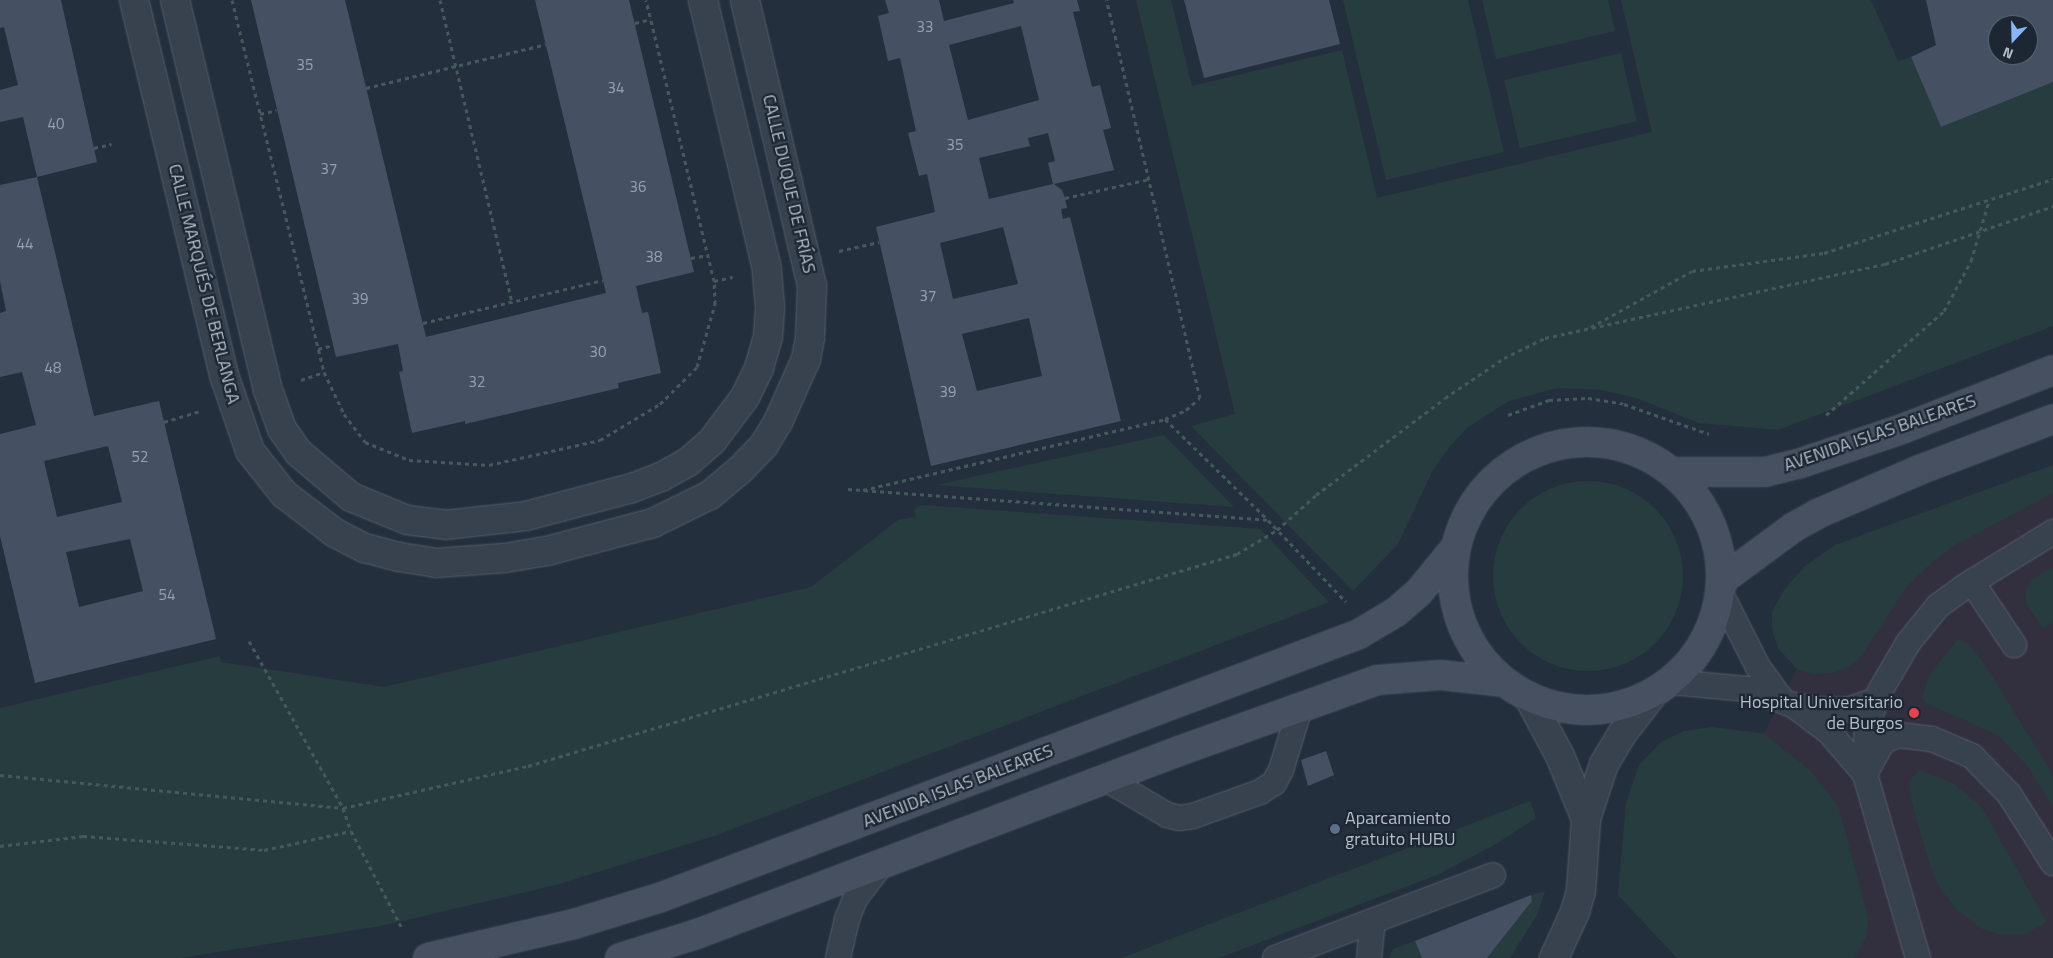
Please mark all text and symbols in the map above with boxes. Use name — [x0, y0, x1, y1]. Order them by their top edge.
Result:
north arrow — [1988, 15, 2038, 65]
house number: 33 — [917, 18, 933, 36]
text: N — [2000, 42, 2016, 65]
house number: 35 — [297, 56, 313, 74]
house number: 34 — [608, 79, 624, 97]
street label: CALLE DUQUE DE FRÍAS — [758, 92, 820, 276]
house number: 40 — [48, 115, 64, 133]
house number: 35 — [947, 136, 963, 154]
house number: 37 — [321, 160, 337, 178]
street label: CALLE MARQUÉS DE BERLANGA — [164, 162, 244, 406]
house number: 36 — [630, 178, 646, 196]
house number: 44 — [17, 235, 33, 253]
house number: 38 — [646, 248, 662, 266]
house number: 37 — [920, 287, 936, 305]
house number: 39 — [352, 290, 368, 308]
house number: 30 — [590, 343, 606, 361]
house number: 48 — [45, 359, 61, 377]
house number: 32 — [469, 373, 485, 391]
house number: 39 — [940, 383, 956, 401]
street label: AVENIDA ISLAS BALEARES — [1781, 390, 1979, 476]
house number: 52 — [132, 448, 148, 466]
house number: 54 — [159, 586, 175, 604]
place label: Hospital Universitario de Burgos — [1740, 692, 1903, 734]
marker: Hospital Universitario de Burgos — [1907, 706, 1921, 720]
street label: AVENIDA ISLAS BALEARES — [860, 740, 1056, 832]
place label: Aparcamiento gratuito HUBU — [1345, 808, 1456, 851]
marker: Aparcamiento gratuito HUBU — [1329, 823, 1341, 835]

